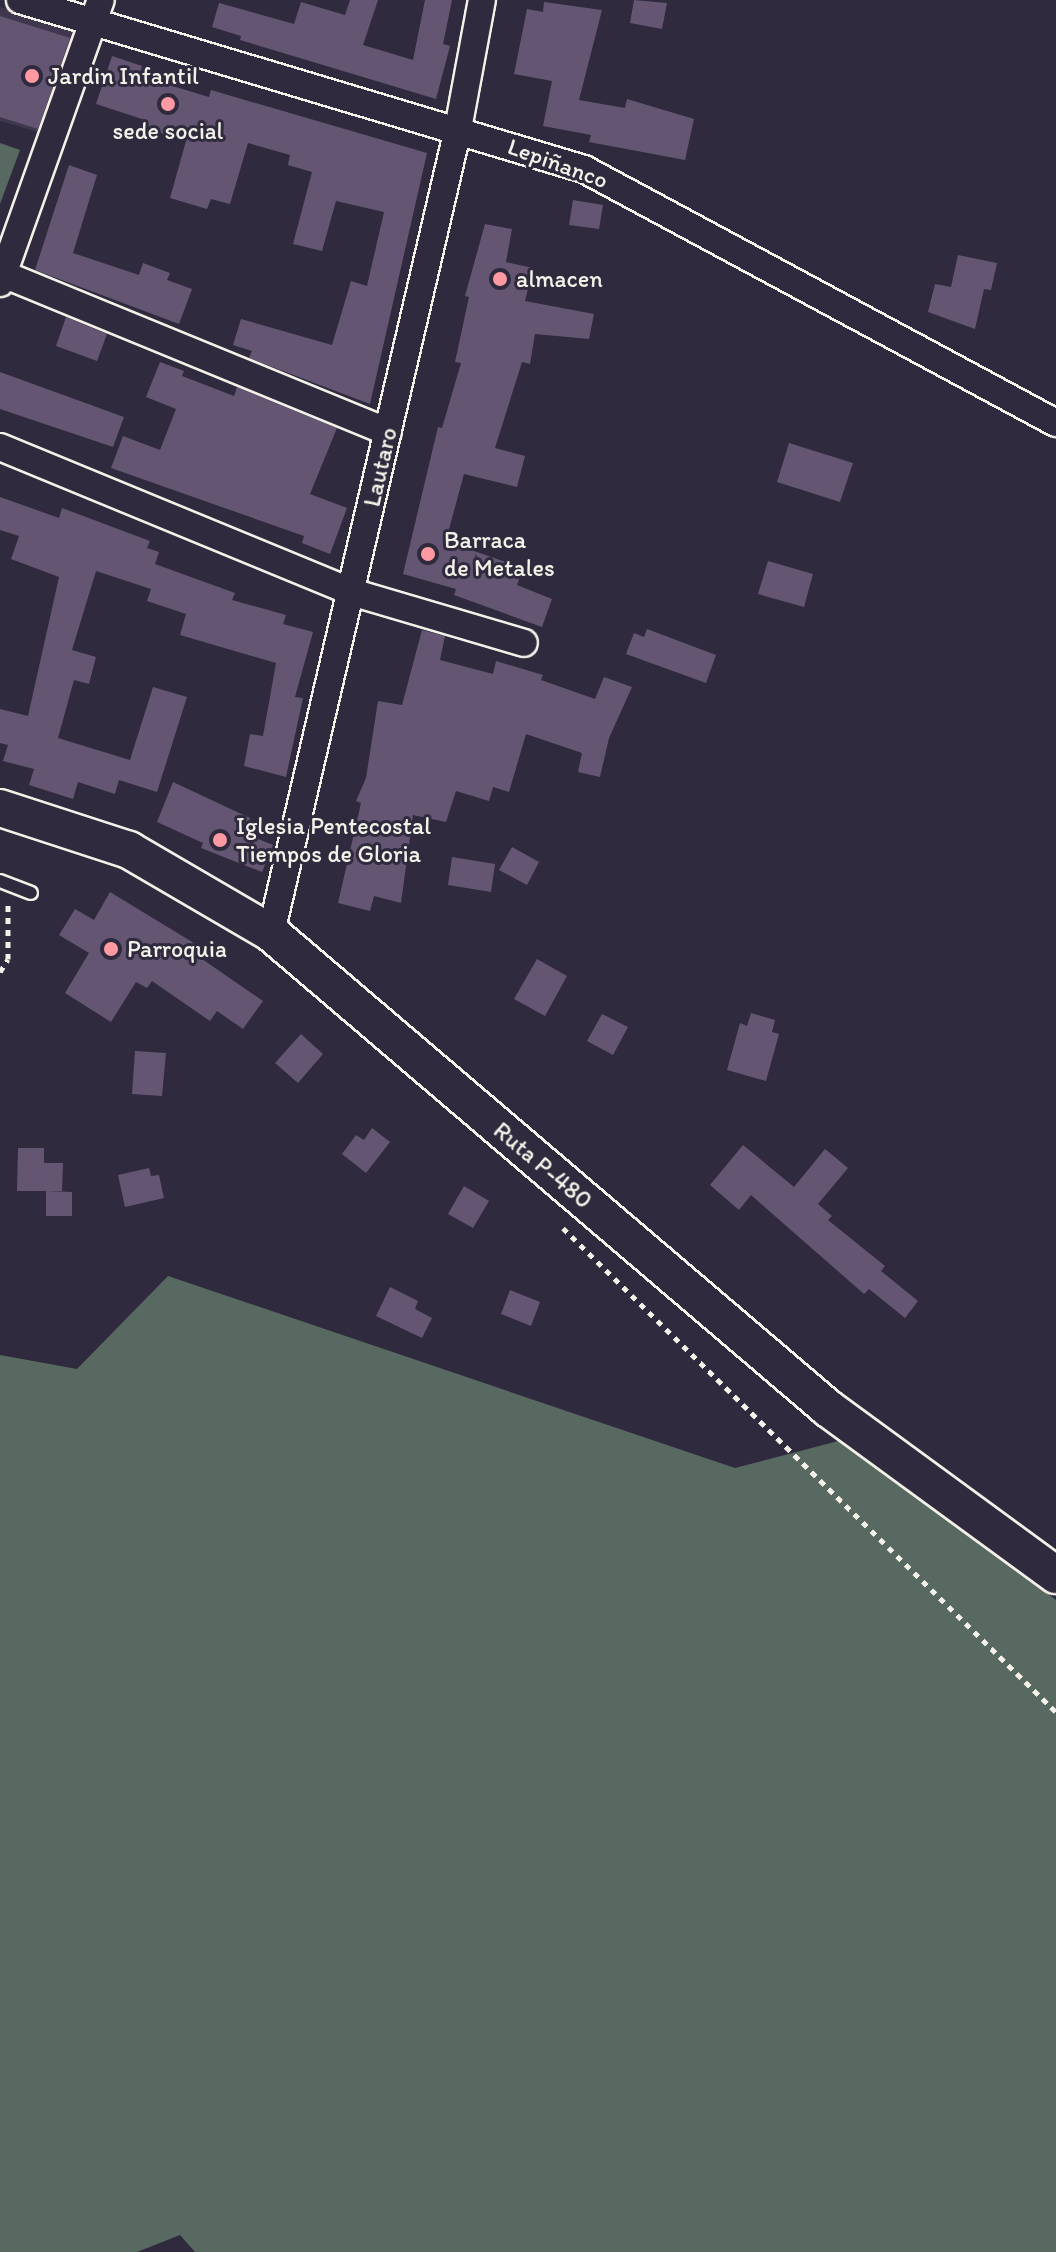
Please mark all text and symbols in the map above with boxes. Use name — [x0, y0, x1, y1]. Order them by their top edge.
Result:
place label: Jardin Infantil — [48, 62, 199, 90]
marker: Jardin Infantil — [23, 67, 41, 85]
marker: sede social — [159, 95, 177, 113]
place label: sede social — [112, 117, 224, 145]
street label: Lepiñanco — [504, 132, 612, 194]
place label: almacen — [516, 265, 603, 293]
marker: almacen — [491, 270, 509, 288]
street label: Lautaro — [357, 425, 403, 509]
place label: Barraca de Metales — [444, 526, 554, 582]
marker: Barraca de Metales — [419, 545, 437, 563]
place label: Iglesia Pentecostal Tiempos de Gloria — [236, 812, 431, 868]
marker: Iglesia Pentecostal Tiempos de Gloria — [211, 831, 229, 849]
place label: Parroquia — [127, 935, 227, 963]
marker: Parroquia — [102, 940, 120, 958]
street label: Ruta P-480 — [488, 1116, 598, 1214]

